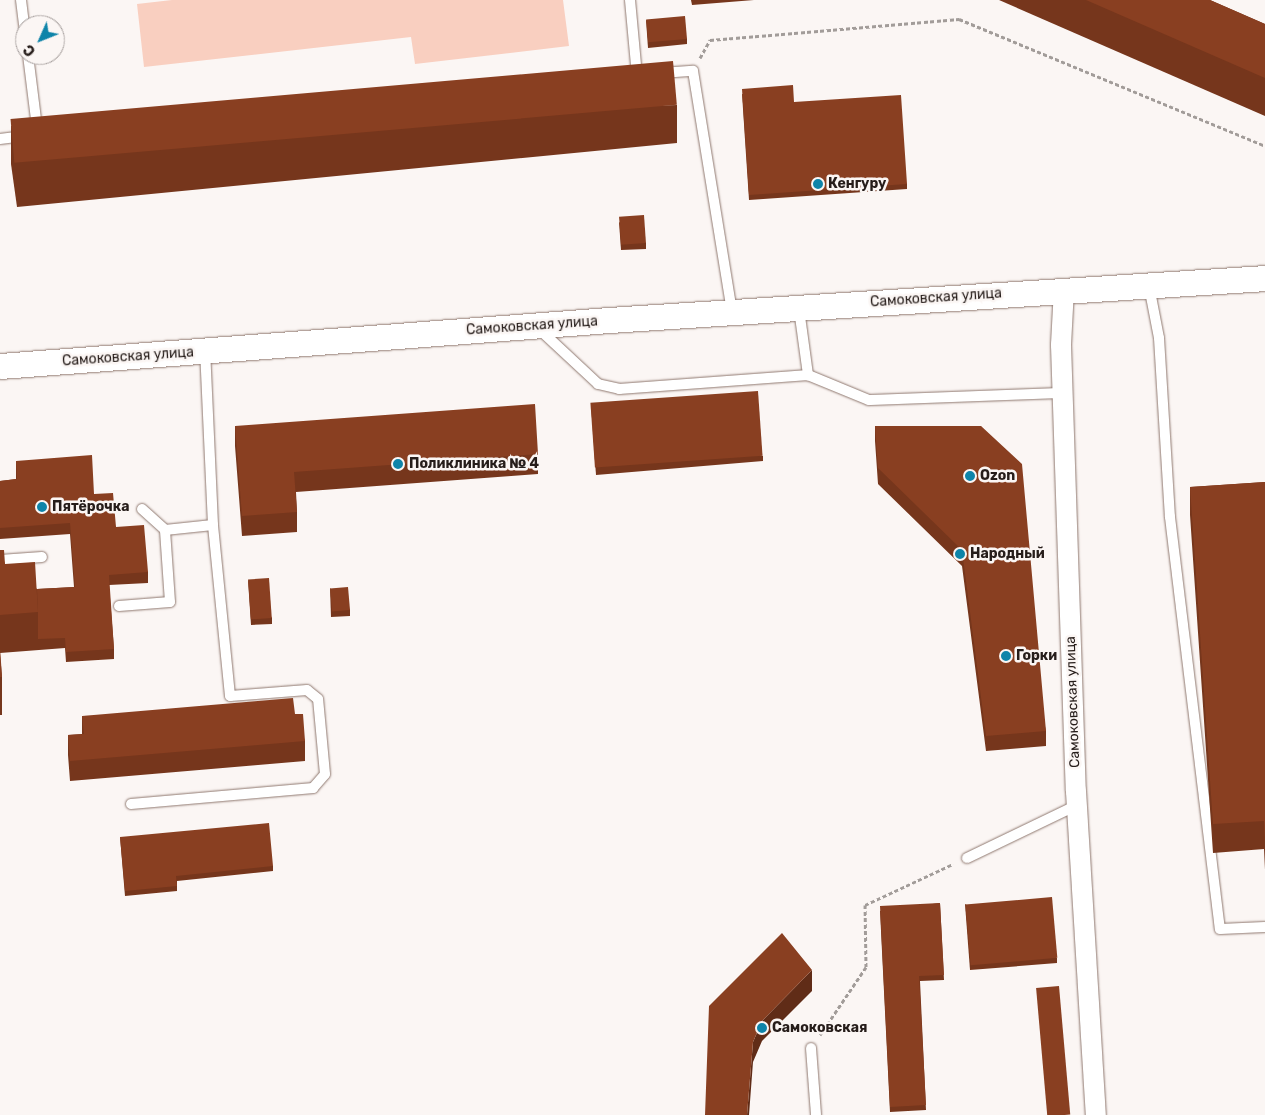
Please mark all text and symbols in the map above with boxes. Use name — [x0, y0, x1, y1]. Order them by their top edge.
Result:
north arrow — [15, 15, 65, 65]
text: С — [20, 41, 39, 60]
place label: Кенгуру — [828, 176, 886, 192]
marker: Кенгуру — [812, 178, 824, 190]
street label: Самоковская улица — [870, 285, 1002, 311]
street label: Самоковская улица — [466, 313, 598, 339]
street label: Самоковская улица — [62, 344, 194, 370]
place label: Поликлиника № 4 — [409, 456, 539, 472]
marker: Поликлиника № 4 — [391, 457, 405, 471]
place label: Ozon — [980, 468, 1015, 484]
marker: Ozon — [964, 470, 976, 482]
place label: Пятёрочка — [52, 499, 129, 515]
marker: Пятёрочка — [36, 501, 48, 513]
place label: Народный — [970, 546, 1045, 562]
marker: Народный — [954, 548, 966, 560]
street label: Самоковская улица — [1062, 636, 1084, 768]
place label: Горки — [1016, 648, 1057, 664]
marker: Горки — [1000, 650, 1012, 662]
place label: Самоковская — [772, 1020, 867, 1036]
marker: Самоковская — [756, 1022, 768, 1034]

